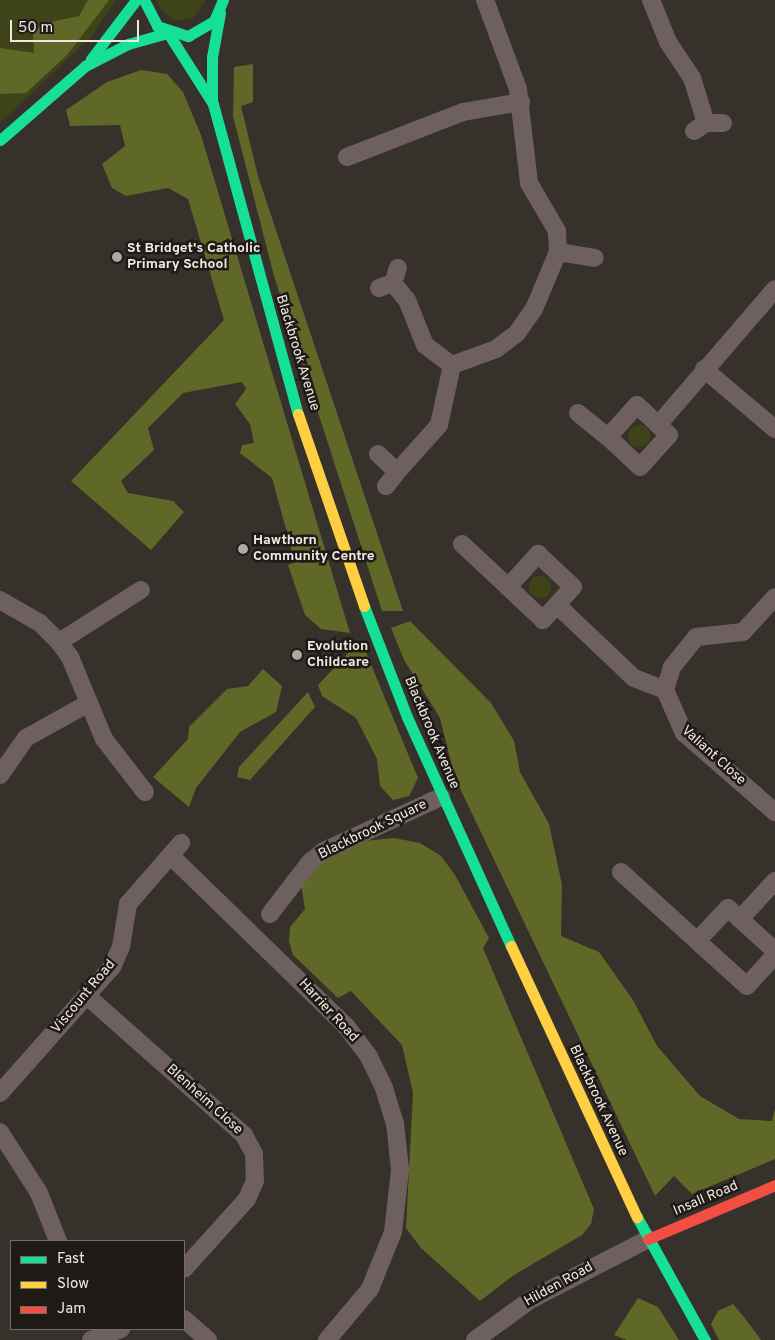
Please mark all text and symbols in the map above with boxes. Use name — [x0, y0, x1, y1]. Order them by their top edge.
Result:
scale bar — [12, 10, 141, 42]
text: 50 m — [18, 19, 53, 38]
place label: St Bridget's Catholic Primary School — [127, 241, 261, 274]
marker: St Bridget's Catholic Primary School — [111, 251, 123, 263]
street label: Blackbrook Avenue — [271, 293, 323, 413]
place label: Hawthorn Community Centre — [253, 533, 375, 566]
marker: Hawthorn Community Centre — [237, 543, 249, 555]
place label: Evolution Childcare — [307, 639, 369, 672]
marker: Evolution Childcare — [291, 649, 303, 661]
street label: Blackbrook Avenue — [400, 674, 462, 792]
street label: Valiant Close — [677, 723, 749, 789]
street label: Blackbrook Square — [316, 796, 430, 864]
street label: Viscount Road — [48, 957, 120, 1037]
street label: Harrier Road — [295, 976, 361, 1046]
street label: Blackbrook Avenue — [565, 1043, 631, 1159]
street label: Blenheim Close — [162, 1061, 246, 1139]
street label: Insall Road — [671, 1178, 741, 1220]
legend — [10, 1240, 185, 1330]
text: Fast — [57, 1250, 85, 1269]
street label: Hilden Road — [522, 1259, 596, 1311]
text: Slow — [57, 1275, 89, 1294]
text: Jam — [57, 1300, 86, 1319]

